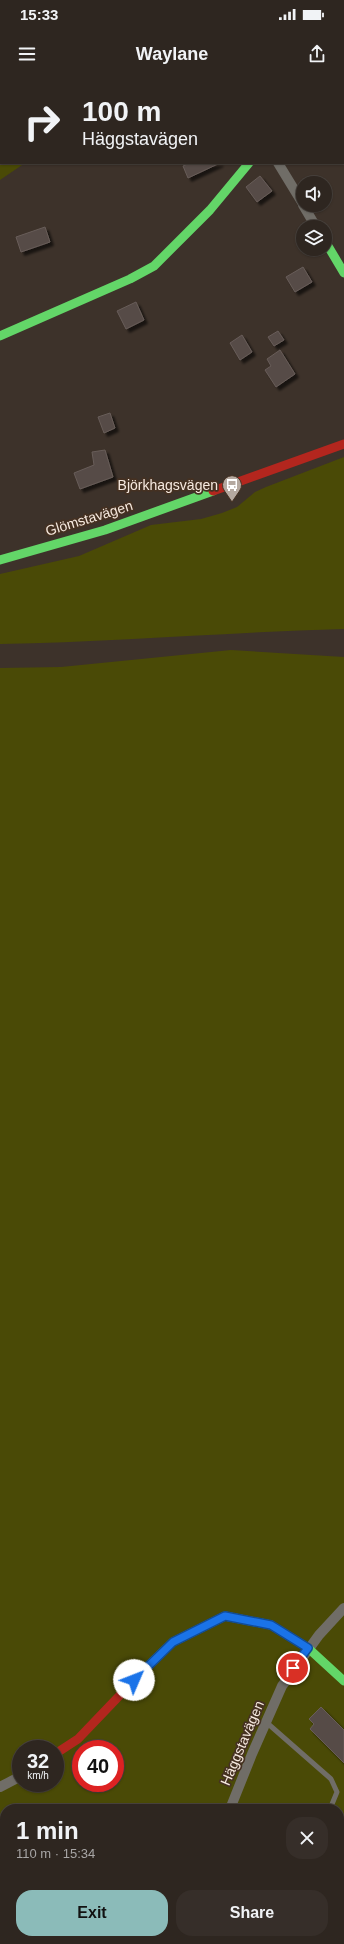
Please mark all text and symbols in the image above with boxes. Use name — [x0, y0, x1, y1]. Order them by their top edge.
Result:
text: 15:33 — [20, 6, 58, 23]
icon: menu — [16, 43, 38, 65]
icon: share — [306, 43, 328, 65]
text: Waylane — [136, 44, 208, 64]
icon: right — [16, 96, 68, 148]
text: 100 m — [82, 96, 161, 127]
text: Häggstavägen — [82, 129, 198, 149]
map controls — [296, 176, 332, 256]
button: sound — [296, 176, 332, 212]
button: layers — [296, 220, 332, 256]
bus stop icon: Björkhagsvägen — [221, 474, 243, 502]
place label: Björkhagsvägen — [118, 477, 218, 493]
street label: Glömstavägen — [43, 497, 135, 539]
pin — [276, 1651, 310, 1685]
icon: arrive — [282, 1657, 304, 1679]
position arrow — [113, 1659, 155, 1701]
street label: Häggstavägen — [217, 1698, 267, 1788]
speed limit sign: 40 — [72, 1740, 124, 1792]
text: 32 — [27, 1750, 49, 1772]
text: km/h — [27, 1770, 49, 1781]
text: 1 min — [16, 1817, 79, 1844]
button: close — [286, 1817, 328, 1859]
text: 110 m · 15:34 — [16, 1846, 95, 1861]
button: Exit — [16, 1890, 168, 1936]
button: Share — [176, 1890, 328, 1936]

